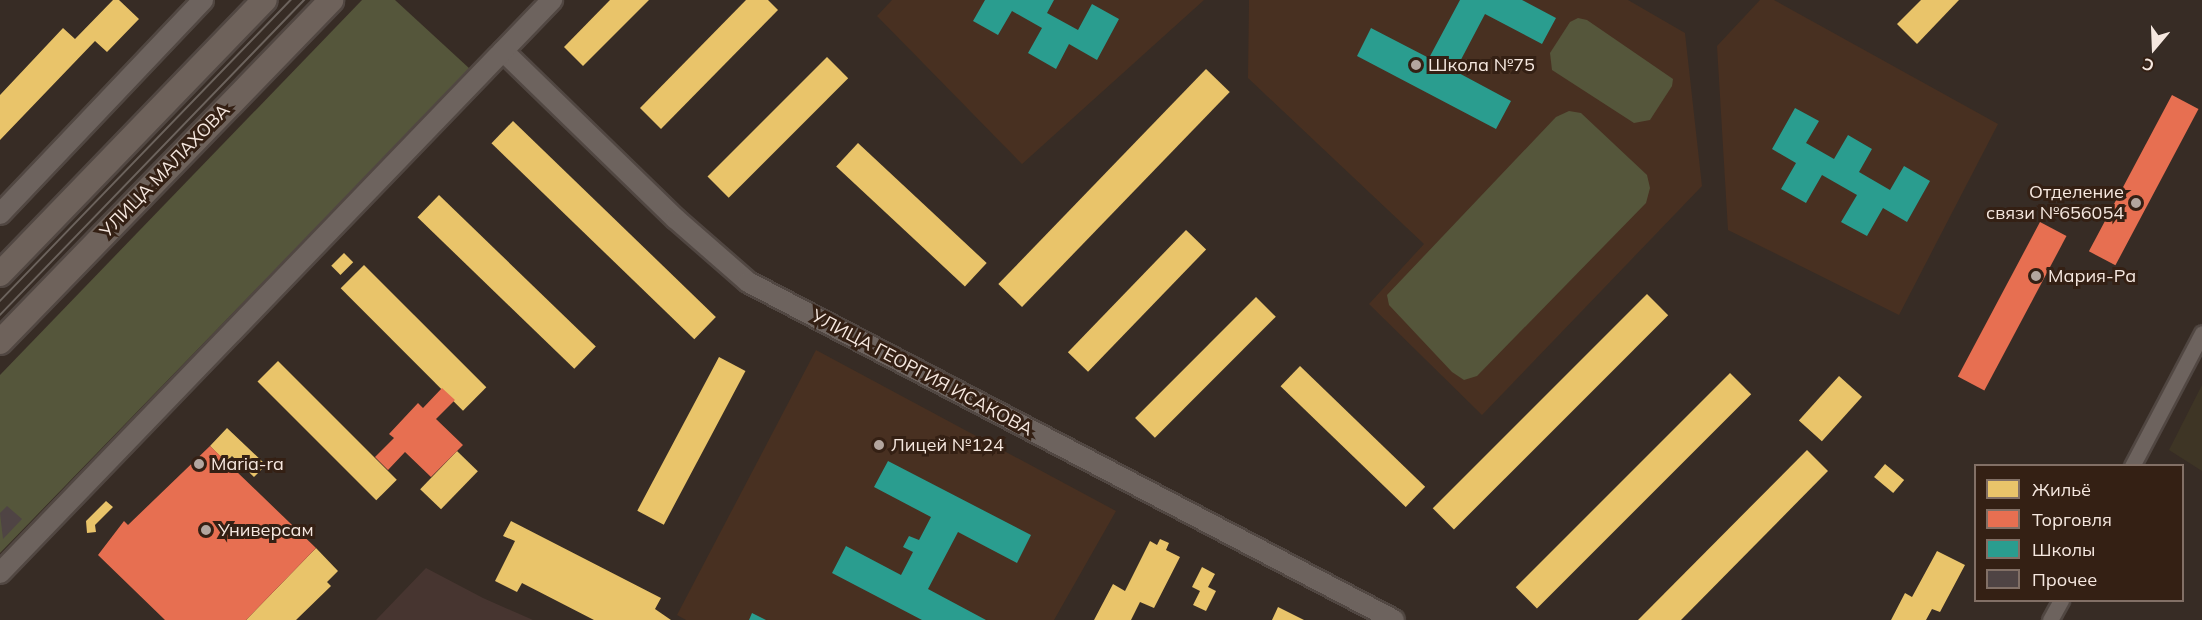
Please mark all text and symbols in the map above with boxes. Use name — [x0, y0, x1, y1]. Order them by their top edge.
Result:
north arrow — [2124, 18, 2184, 78]
place label: Школа №75 — [1428, 54, 1535, 76]
text: С — [2140, 54, 2157, 76]
marker: Школа №75 — [1409, 58, 1423, 72]
street label: УЛИЦА МАЛАХОВА — [96, 100, 234, 242]
place label: Отделение связи №656054 — [1986, 182, 2124, 224]
marker: Отделение связи №656054 — [2129, 196, 2143, 210]
place label: Мария-Ра — [2048, 265, 2136, 287]
marker: Мария-Ра — [2029, 269, 2043, 283]
street label: УЛИЦА ГЕОРГИЯ ИСАКОВА — [808, 305, 1036, 441]
place label: Лицей №124 — [891, 434, 1004, 456]
marker: Лицей №124 — [872, 438, 886, 452]
place label: Maria-ra — [211, 453, 284, 475]
marker: Maria-ra — [192, 457, 206, 471]
legend — [1974, 464, 2184, 602]
text: Жильё — [2032, 478, 2091, 501]
text: Торговля — [2032, 508, 2112, 531]
place label: Универсам — [218, 519, 314, 541]
marker: Универсам — [199, 523, 213, 537]
text: Школы — [2032, 538, 2095, 561]
text: Прочее — [2032, 568, 2097, 591]

